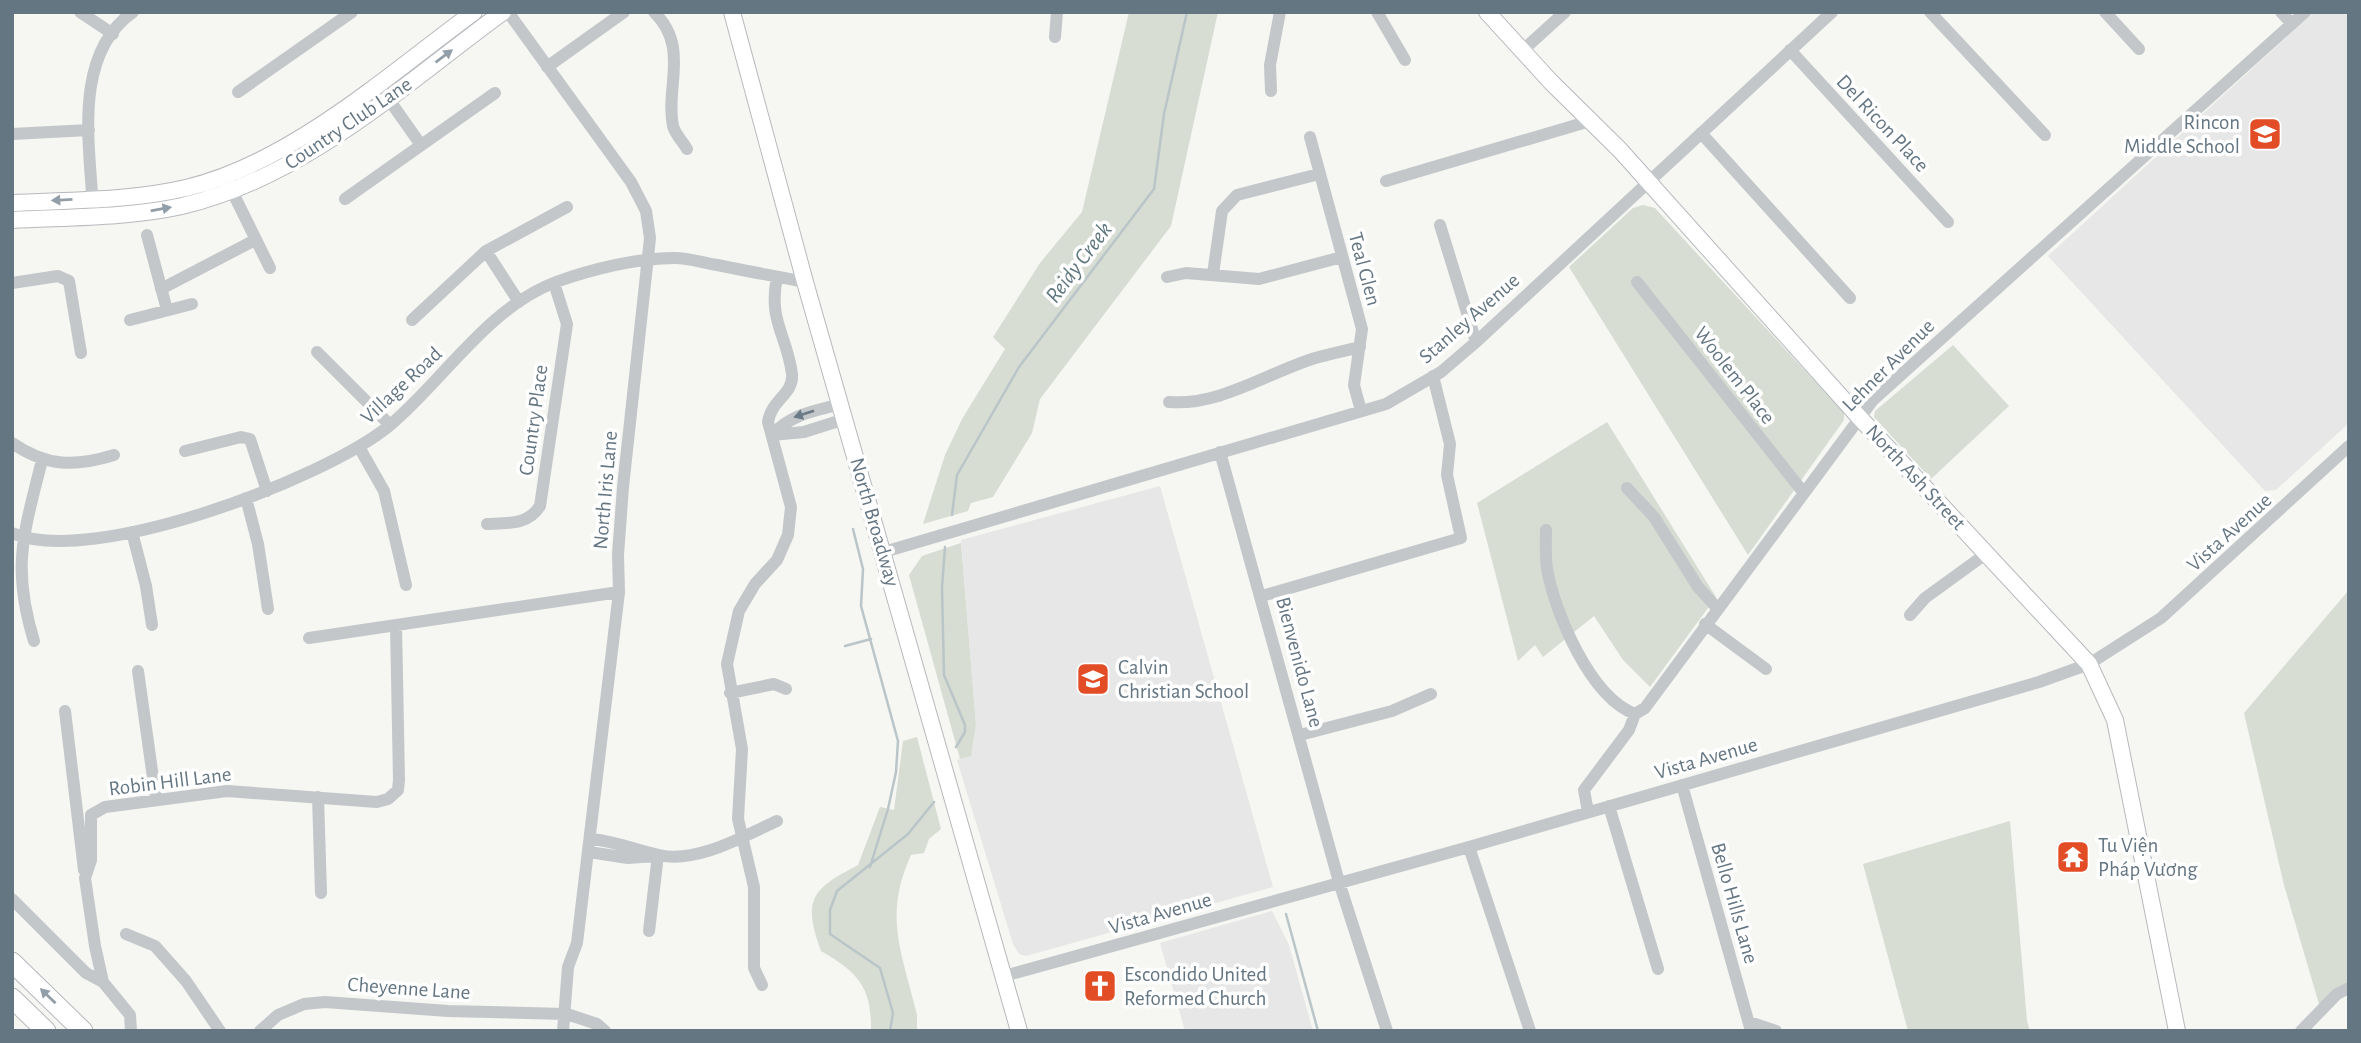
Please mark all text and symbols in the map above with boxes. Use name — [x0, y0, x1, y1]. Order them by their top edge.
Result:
one-way arrow — [435, 49, 453, 63]
street label: Del Ricon Place — [1832, 71, 1933, 176]
street label: Country Club Lane — [281, 73, 416, 174]
place label: Rincon Middle School — [2124, 112, 2240, 157]
school or university icon: Rincon Middle School — [2246, 115, 2284, 153]
one-way arrow — [50, 195, 72, 206]
one-way arrow — [150, 203, 172, 214]
water label: Reidy Creek — [1042, 218, 1117, 308]
street label: Teal Glen — [1345, 230, 1384, 308]
street label: Stanley Avenue — [1415, 269, 1524, 367]
street label: Lehner Avenue — [1838, 315, 1938, 415]
street label: Woolem Place — [1690, 323, 1779, 428]
street label: Village Road — [357, 343, 446, 428]
street label: Country Place — [515, 363, 552, 477]
one-way arrow — [793, 409, 814, 420]
street label: North Ash Street — [1862, 421, 1970, 534]
street label: North Iris Lane — [590, 430, 621, 550]
street label: North Broadway — [846, 455, 903, 589]
street label: Vista Avenue — [2183, 489, 2276, 576]
street label: Bienvenido Lane — [1272, 595, 1327, 730]
place label: Calvin Christian School — [1118, 657, 1249, 702]
school or university icon: Calvin Christian School — [1074, 660, 1112, 698]
street label: Vista Avenue — [1652, 734, 1760, 783]
street label: Robin Hill Lane — [108, 764, 233, 799]
place label: Tu Viện Pháp Vương — [2098, 835, 2198, 880]
temple icon: Tu Viện Pháp Vương — [2054, 838, 2092, 876]
street label: Bello Hills Lane — [1707, 840, 1762, 966]
street label: Vista Avenue — [1106, 889, 1214, 938]
place label: Escondido United Reformed Church — [1124, 964, 1267, 1009]
church icon: Escondido United Reformed Church — [1081, 967, 1119, 1005]
street label: Cheyenne Lane — [347, 974, 471, 1003]
one-way arrow — [40, 989, 57, 1005]

